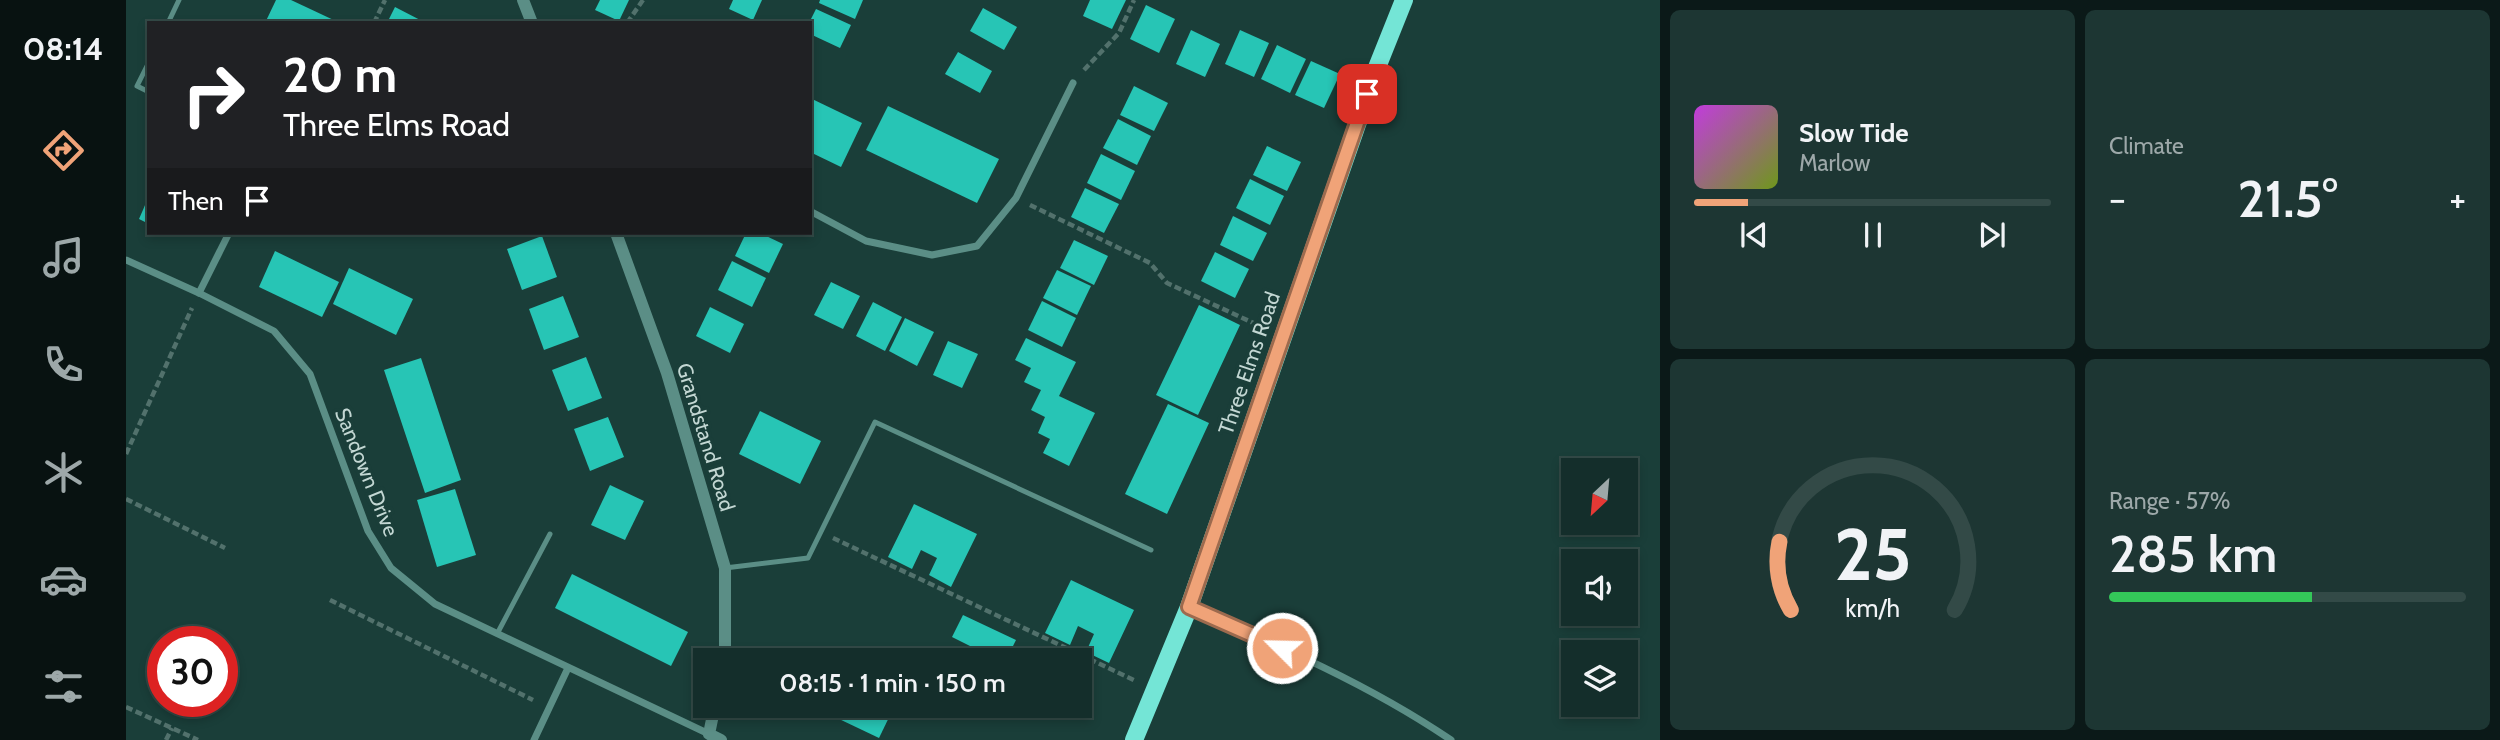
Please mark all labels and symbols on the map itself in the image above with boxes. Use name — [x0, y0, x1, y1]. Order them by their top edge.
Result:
pin — [1337, 64, 1397, 124]
street label: Three Elms Road — [1213, 288, 1285, 438]
street label: Grandstand Road — [672, 360, 740, 514]
street label: Sandown Drive — [330, 404, 404, 540]
north arrow — [1561, 458, 1638, 536]
position arrow — [1245, 611, 1319, 685]
speed limit sign: 30 — [147, 626, 238, 717]

